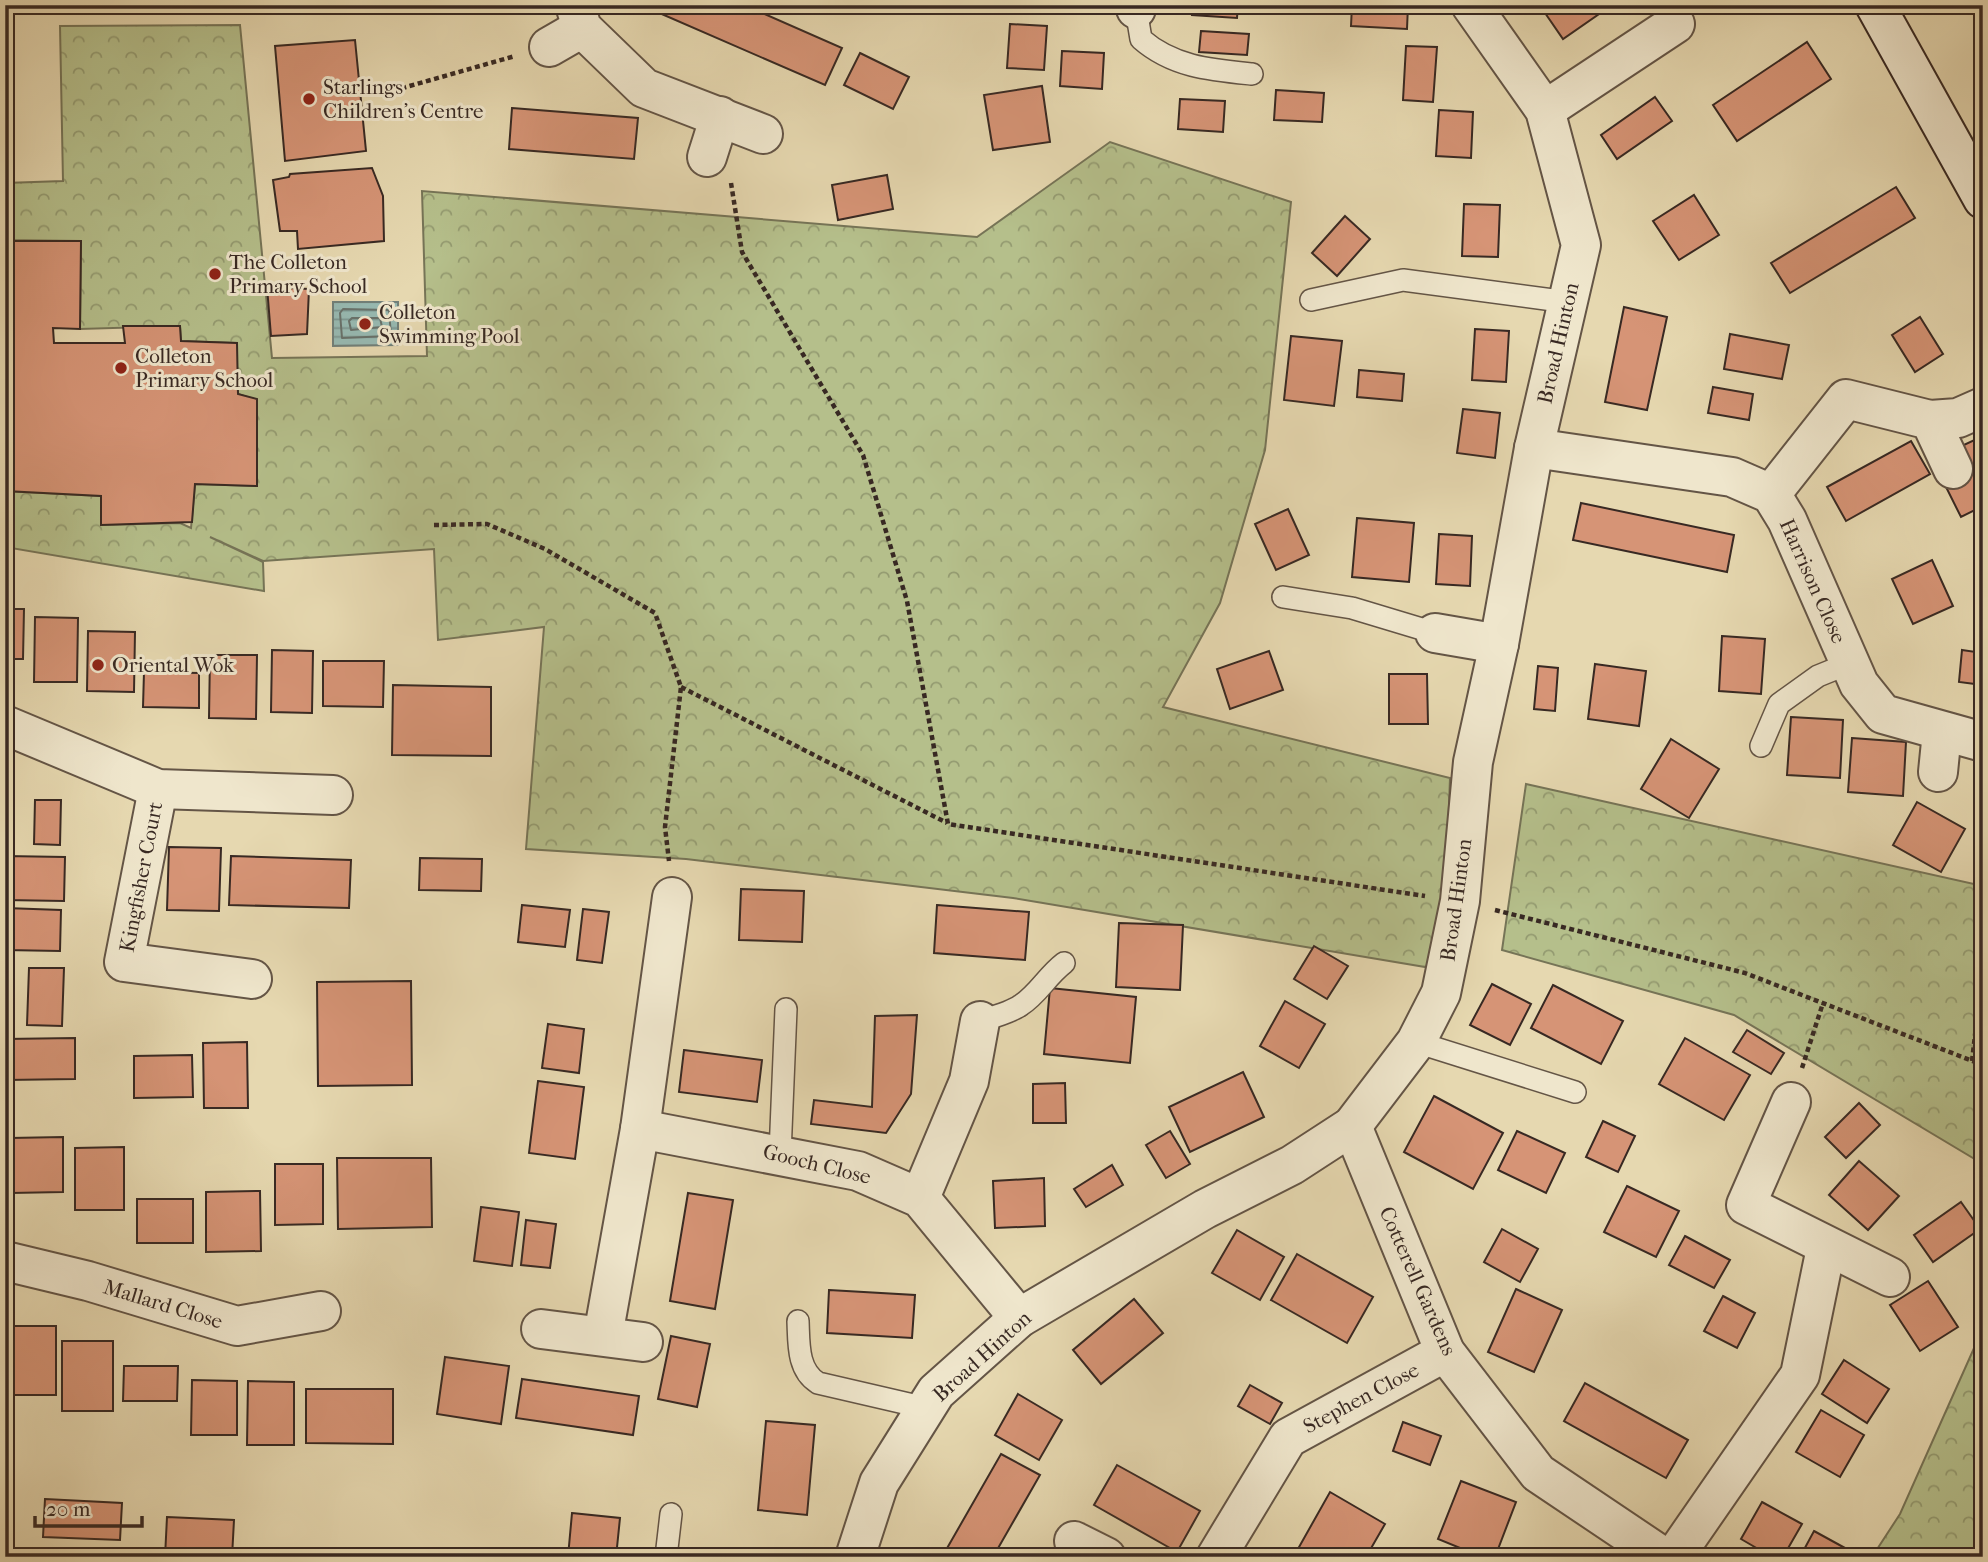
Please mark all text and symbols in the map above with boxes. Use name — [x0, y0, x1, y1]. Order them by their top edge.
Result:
place label: Starlings Children's Centre — [323, 75, 483, 123]
marker: Starlings Children's Centre — [301, 91, 317, 107]
place label: The Colleton Primary School — [229, 250, 367, 298]
marker: The Colleton Primary School — [207, 266, 223, 282]
street label: Broad Hinton — [1532, 280, 1584, 406]
place label: Colleton Swimming Pool — [379, 300, 520, 348]
marker: Colleton Swimming Pool — [357, 316, 373, 332]
place label: Colleton Primary School — [135, 344, 273, 392]
marker: Colleton Primary School — [113, 360, 129, 376]
street label: Harrison Close — [1775, 515, 1851, 647]
place label: Oriental Wok — [112, 653, 234, 677]
marker: Oriental Wok — [90, 657, 106, 673]
street label: Kingfisher Court — [115, 799, 167, 954]
street label: Broad Hinton — [1436, 837, 1476, 963]
street label: Gooch Close — [761, 1139, 873, 1189]
street label: Cotterell Gardens — [1374, 1203, 1462, 1359]
street label: Mallard Close — [100, 1274, 226, 1334]
street label: Broad Hinton — [928, 1306, 1036, 1406]
street label: Stephen Close — [1299, 1358, 1423, 1438]
scale bar — [35, 1485, 142, 1529]
text: 20 m — [46, 1497, 91, 1521]

